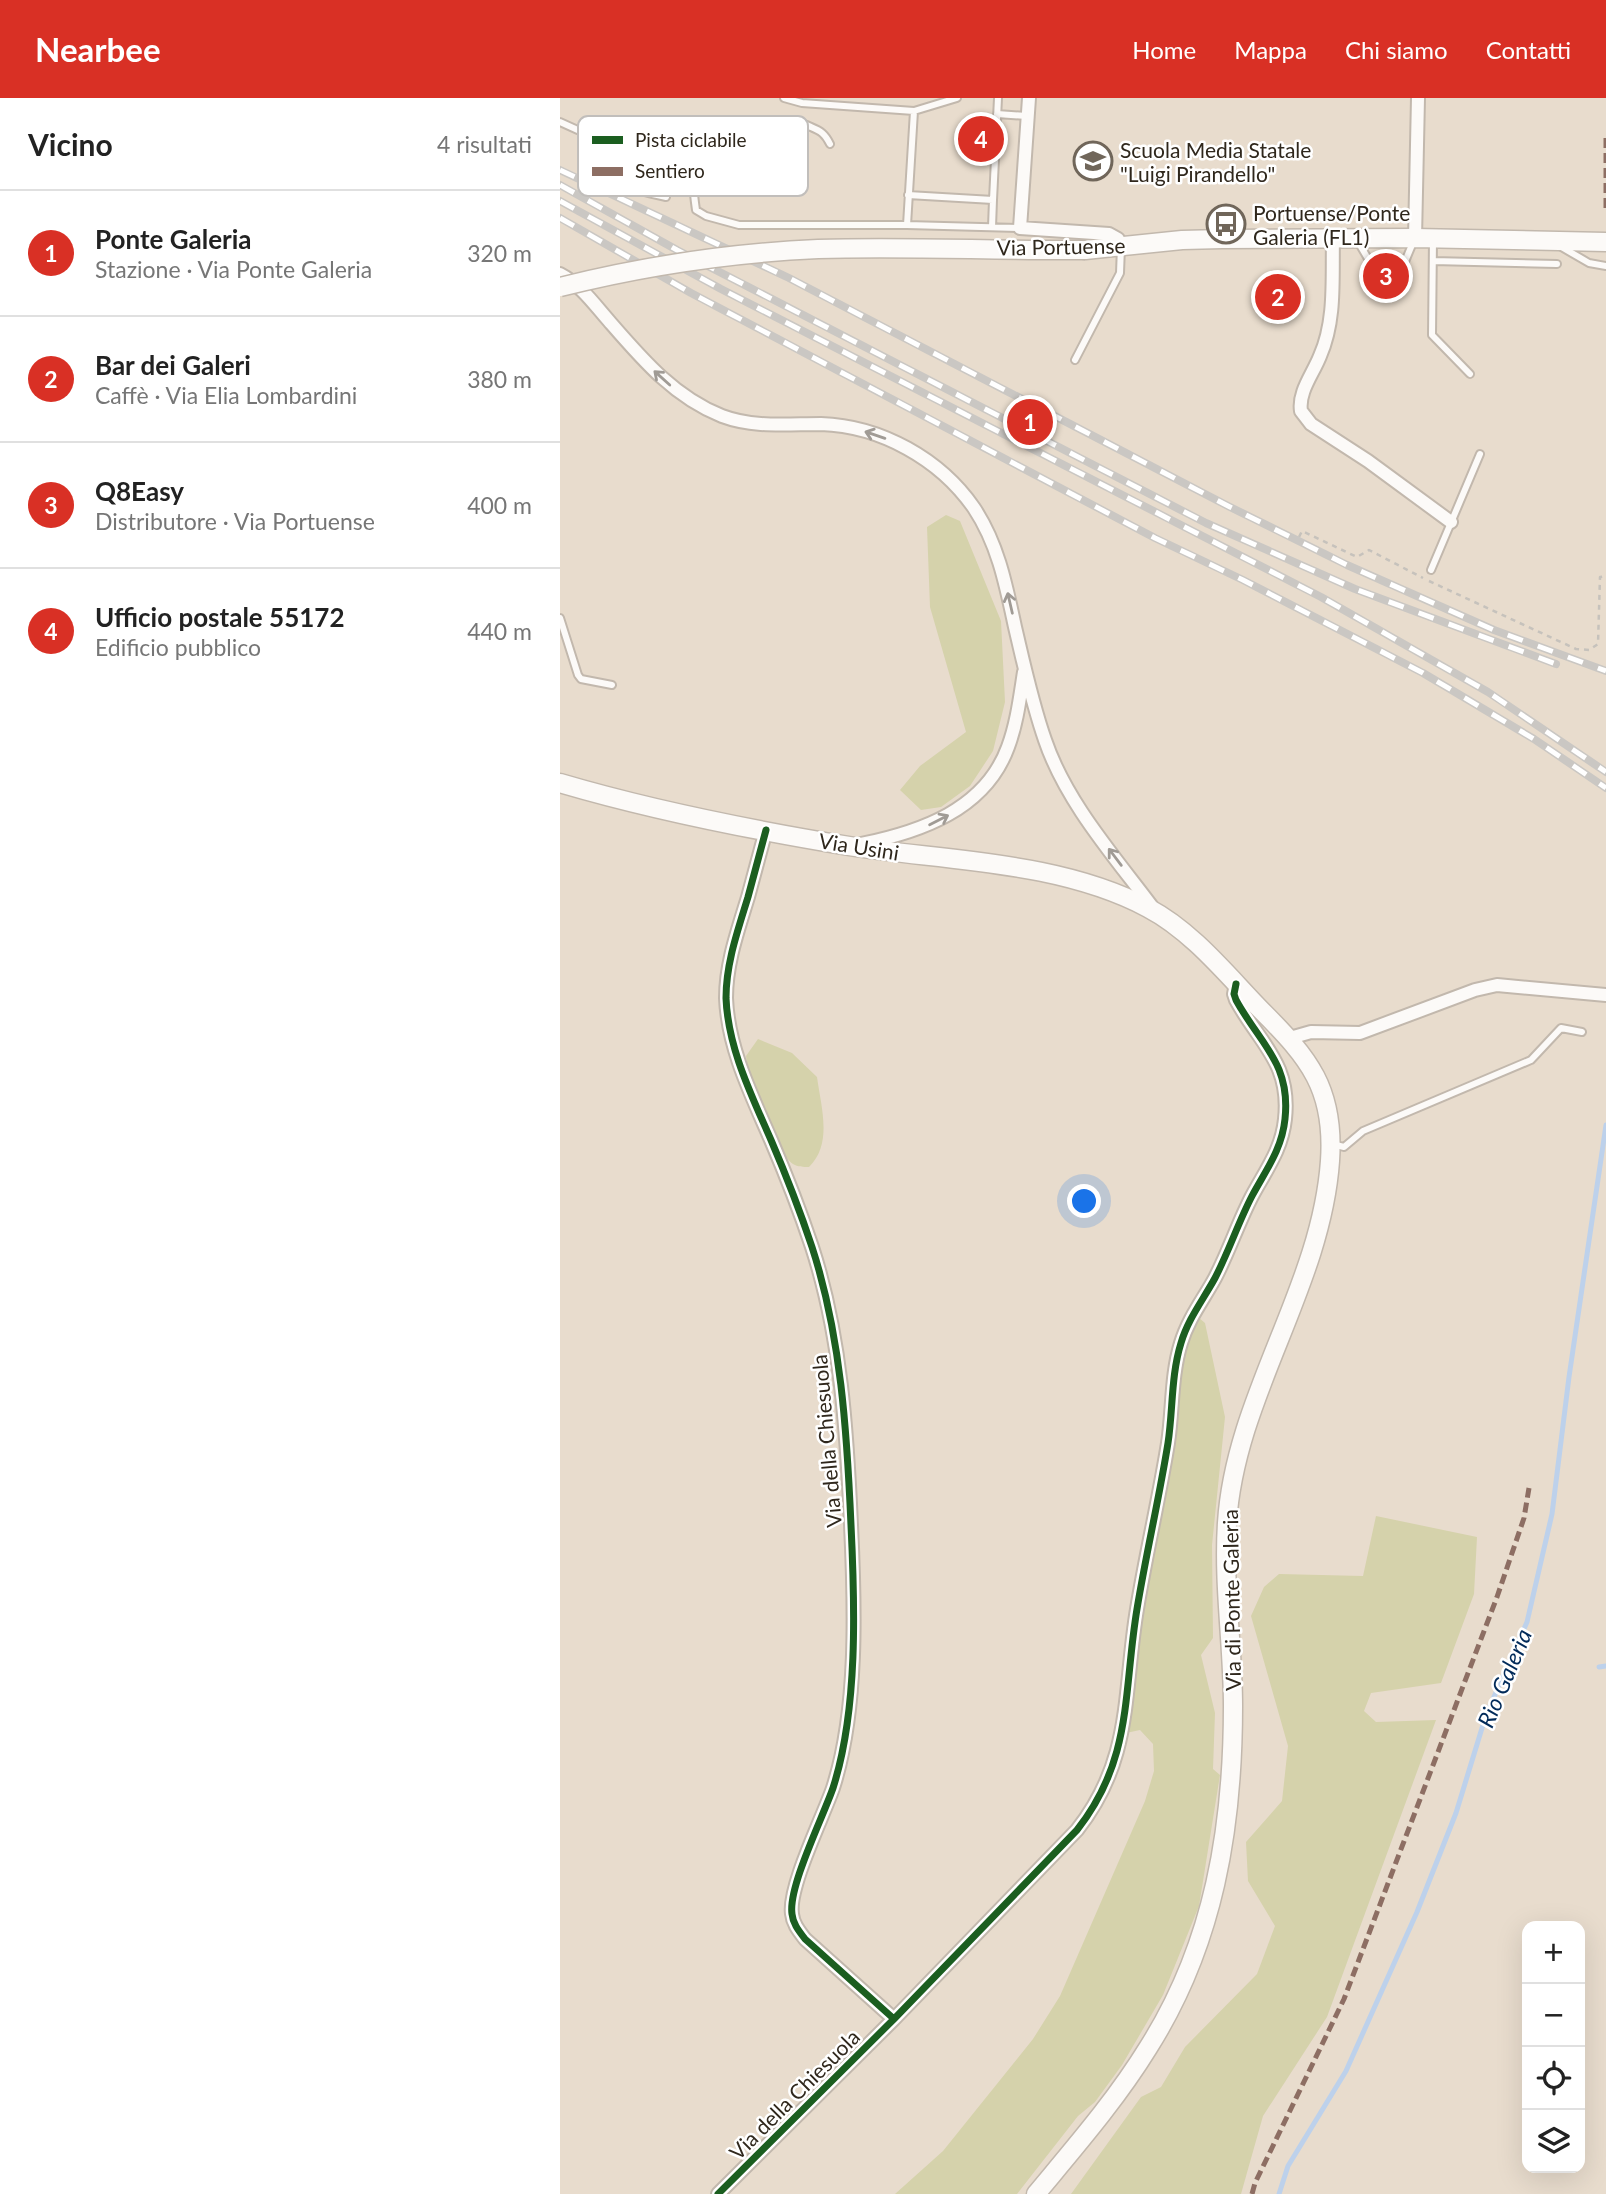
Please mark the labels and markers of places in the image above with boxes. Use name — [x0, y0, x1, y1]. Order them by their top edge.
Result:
pin: 4 — [958, 113, 1004, 165]
place label: Scuola Media Statale "Luigi Pirandello" — [1120, 137, 1311, 186]
school or university icon: Scuola Media Statale "Luigi Pirandello" — [1072, 140, 1114, 182]
place label: Portuense/Ponte Galeria (FL1) — [1253, 200, 1410, 249]
bus stop icon: Portuense/Ponte Galeria (FL1) — [1205, 203, 1247, 245]
pin: 3 — [1363, 250, 1409, 302]
pin: 2 — [1255, 271, 1301, 323]
pin: 1 — [1007, 396, 1053, 448]

